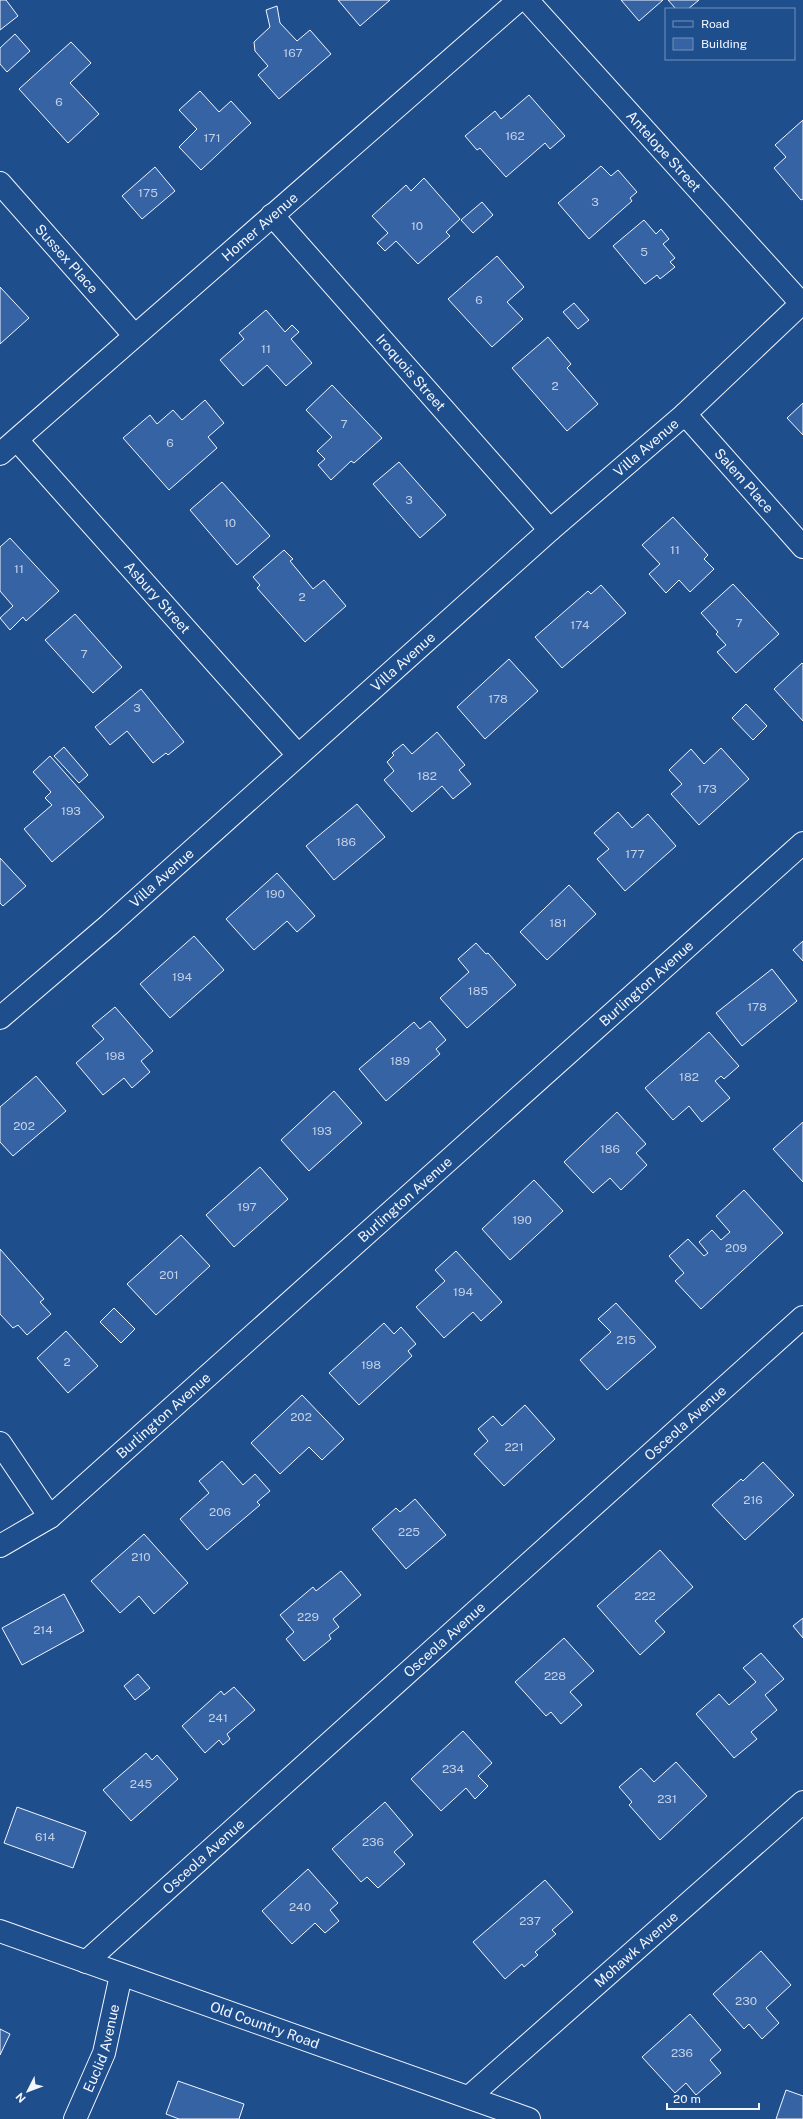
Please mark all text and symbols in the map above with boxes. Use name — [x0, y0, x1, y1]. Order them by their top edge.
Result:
legend — [665, 8, 795, 60]
text: Road — [701, 17, 729, 31]
text: Building — [701, 37, 747, 51]
house number: 167 — [283, 46, 303, 60]
house number: 6 — [55, 95, 63, 109]
street label: Antelope Street — [623, 108, 704, 195]
house number: 162 — [505, 129, 525, 143]
house number: 171 — [203, 131, 221, 145]
house number: 175 — [138, 186, 158, 200]
street label: Homer Avenue — [218, 189, 301, 264]
house number: 3 — [591, 195, 599, 209]
house number: 10 — [411, 219, 423, 233]
street label: Sussex Place — [32, 221, 102, 297]
house number: 5 — [640, 245, 648, 259]
house number: 6 — [475, 293, 483, 307]
street label: Iroquois Street — [373, 331, 449, 414]
house number: 11 — [261, 342, 271, 356]
house number: 2 — [551, 379, 559, 393]
street label: Villa Avenue — [610, 415, 682, 480]
house number: 7 — [340, 417, 348, 431]
house number: 6 — [166, 436, 174, 450]
street label: Salem Place — [711, 445, 777, 516]
house number: 3 — [405, 493, 413, 507]
house number: 10 — [224, 516, 236, 530]
house number: 11 — [670, 543, 680, 557]
street label: Asbury Street — [121, 558, 194, 637]
house number: 11 — [14, 562, 24, 576]
house number: 2 — [298, 590, 306, 604]
house number: 7 — [735, 616, 743, 630]
house number: 174 — [570, 618, 590, 632]
street label: Villa Avenue — [368, 629, 438, 694]
house number: 7 — [80, 647, 88, 661]
house number: 178 — [488, 692, 508, 706]
house number: 3 — [133, 701, 141, 715]
house number: 182 — [417, 769, 437, 783]
house number: 173 — [697, 782, 717, 796]
house number: 193 — [61, 804, 81, 818]
house number: 186 — [336, 835, 356, 849]
street label: Villa Avenue — [126, 845, 197, 911]
house number: 177 — [625, 847, 645, 861]
house number: 190 — [265, 887, 285, 901]
house number: 181 — [549, 916, 567, 930]
street label: Burlington Avenue — [596, 937, 697, 1029]
house number: 194 — [172, 970, 192, 984]
house number: 185 — [468, 984, 488, 998]
house number: 178 — [747, 1000, 767, 1014]
house number: 198 — [105, 1049, 125, 1063]
house number: 189 — [390, 1054, 410, 1068]
house number: 182 — [679, 1070, 699, 1084]
house number: 202 — [13, 1119, 35, 1133]
house number: 193 — [312, 1124, 332, 1138]
house number: 186 — [600, 1142, 620, 1156]
street label: Burlington Avenue — [355, 1153, 455, 1246]
house number: 197 — [237, 1200, 257, 1214]
house number: 190 — [512, 1213, 532, 1227]
house number: 209 — [725, 1241, 747, 1255]
house number: 201 — [159, 1268, 179, 1282]
house number: 194 — [453, 1285, 473, 1299]
house number: 215 — [616, 1333, 636, 1347]
house number: 2 — [63, 1355, 71, 1369]
house number: 198 — [361, 1358, 381, 1372]
street label: Burlington Avenue — [113, 1369, 214, 1462]
street label: Osceola Avenue — [641, 1382, 729, 1464]
house number: 202 — [290, 1410, 312, 1424]
house number: 221 — [504, 1440, 524, 1454]
house number: 216 — [743, 1493, 763, 1507]
house number: 206 — [209, 1505, 231, 1519]
house number: 225 — [398, 1525, 420, 1539]
house number: 210 — [131, 1550, 151, 1564]
house number: 222 — [634, 1589, 656, 1603]
street label: Osceola Avenue — [400, 1599, 488, 1680]
house number: 229 — [297, 1610, 319, 1624]
house number: 214 — [33, 1623, 53, 1637]
house number: 228 — [544, 1669, 566, 1683]
house number: 241 — [208, 1711, 228, 1725]
house number: 234 — [442, 1762, 465, 1776]
house number: 245 — [130, 1777, 152, 1791]
house number: 231 — [657, 1792, 677, 1806]
street label: Osceola Avenue — [159, 1815, 248, 1897]
house number: 614 — [35, 1830, 55, 1844]
house number: 236 — [362, 1835, 384, 1849]
house number: 240 — [289, 1900, 311, 1914]
street label: Mohawk Avenue — [591, 1908, 681, 1991]
house number: 237 — [519, 1914, 541, 1928]
house number: 230 — [735, 1994, 757, 2008]
street label: Old Country Road — [208, 1998, 321, 2052]
street label: Euclid Avenue — [80, 2003, 122, 2095]
house number: 236 — [671, 2046, 693, 2060]
north arrow — [8, 2071, 48, 2111]
scale bar — [667, 2085, 759, 2111]
text: N — [13, 2090, 28, 2105]
text: 20 m — [673, 2092, 701, 2106]

